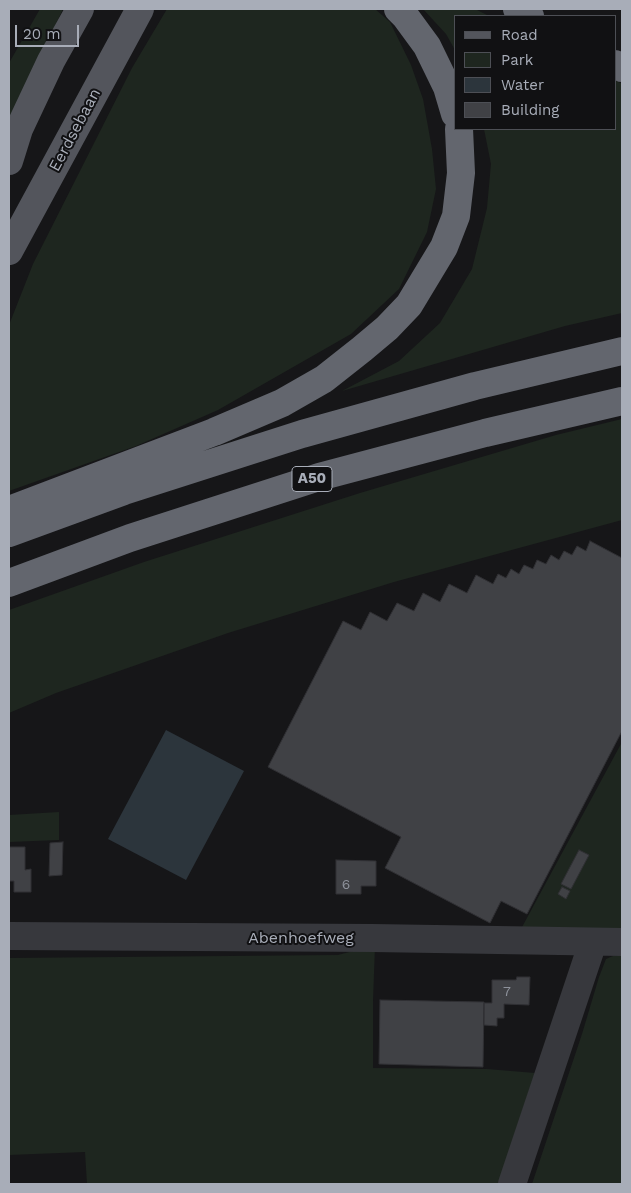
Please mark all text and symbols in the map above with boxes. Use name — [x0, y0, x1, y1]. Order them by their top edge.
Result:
scale bar — [18, 15, 81, 47]
legend — [454, 15, 616, 130]
text: 20 m — [23, 25, 61, 43]
text: Road — [501, 26, 538, 44]
text: Park — [501, 51, 533, 69]
text: Water — [501, 76, 544, 94]
street label: Eerdsebaan — [45, 85, 105, 175]
text: Building — [501, 101, 559, 119]
road number: A50 — [292, 466, 332, 492]
house number: 6 — [342, 877, 350, 893]
street label: Abenhoefweg — [248, 928, 354, 948]
house number: 7 — [503, 984, 511, 1000]

